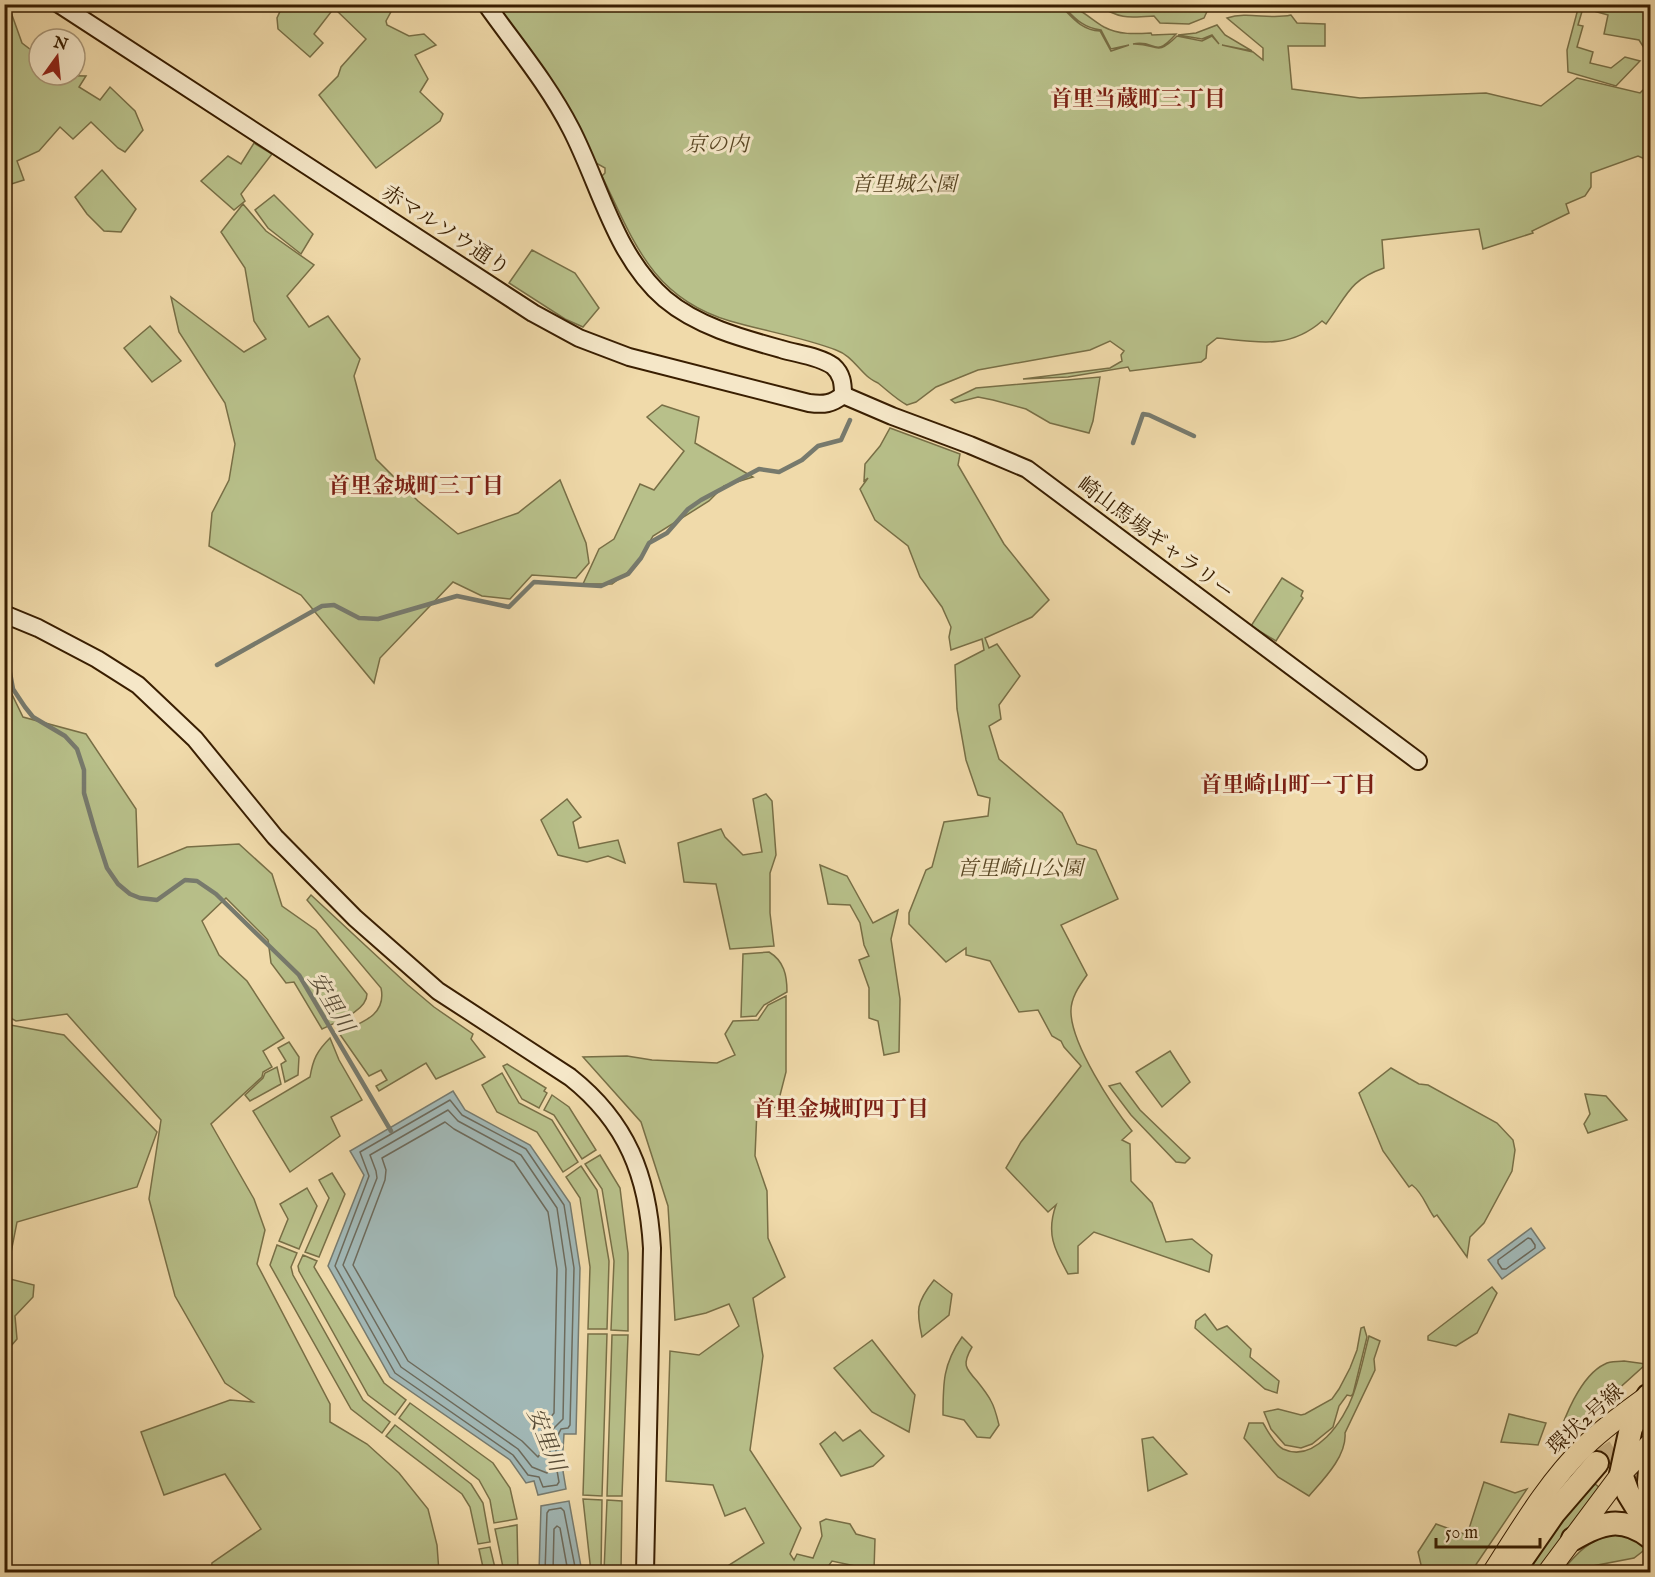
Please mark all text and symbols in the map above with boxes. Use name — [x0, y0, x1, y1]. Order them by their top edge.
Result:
north arrow — [27, 27, 87, 87]
text: N — [50, 33, 70, 56]
district label: 首里当蔵町三丁目 — [1050, 86, 1226, 114]
park label: 京の内 — [686, 132, 751, 159]
park label: 首里城公園 — [852, 172, 959, 199]
street label: 赤マルソウ通り — [376, 180, 514, 283]
street label: 崎山馬場ギャラリー — [1072, 472, 1239, 607]
district label: 首里金城町三丁目 — [328, 473, 504, 501]
district label: 首里崎山町一丁目 — [1200, 772, 1376, 800]
park label: 首里崎山公園 — [957, 856, 1086, 883]
water label: 安里川 — [301, 968, 360, 1040]
district label: 首里金城町四丁目 — [753, 1096, 929, 1124]
street label: 環状2号線 — [1542, 1379, 1630, 1462]
water label: 安里川 — [520, 1404, 571, 1477]
scale bar — [1436, 1511, 1540, 1549]
text: 50 m — [1445, 1522, 1478, 1545]

